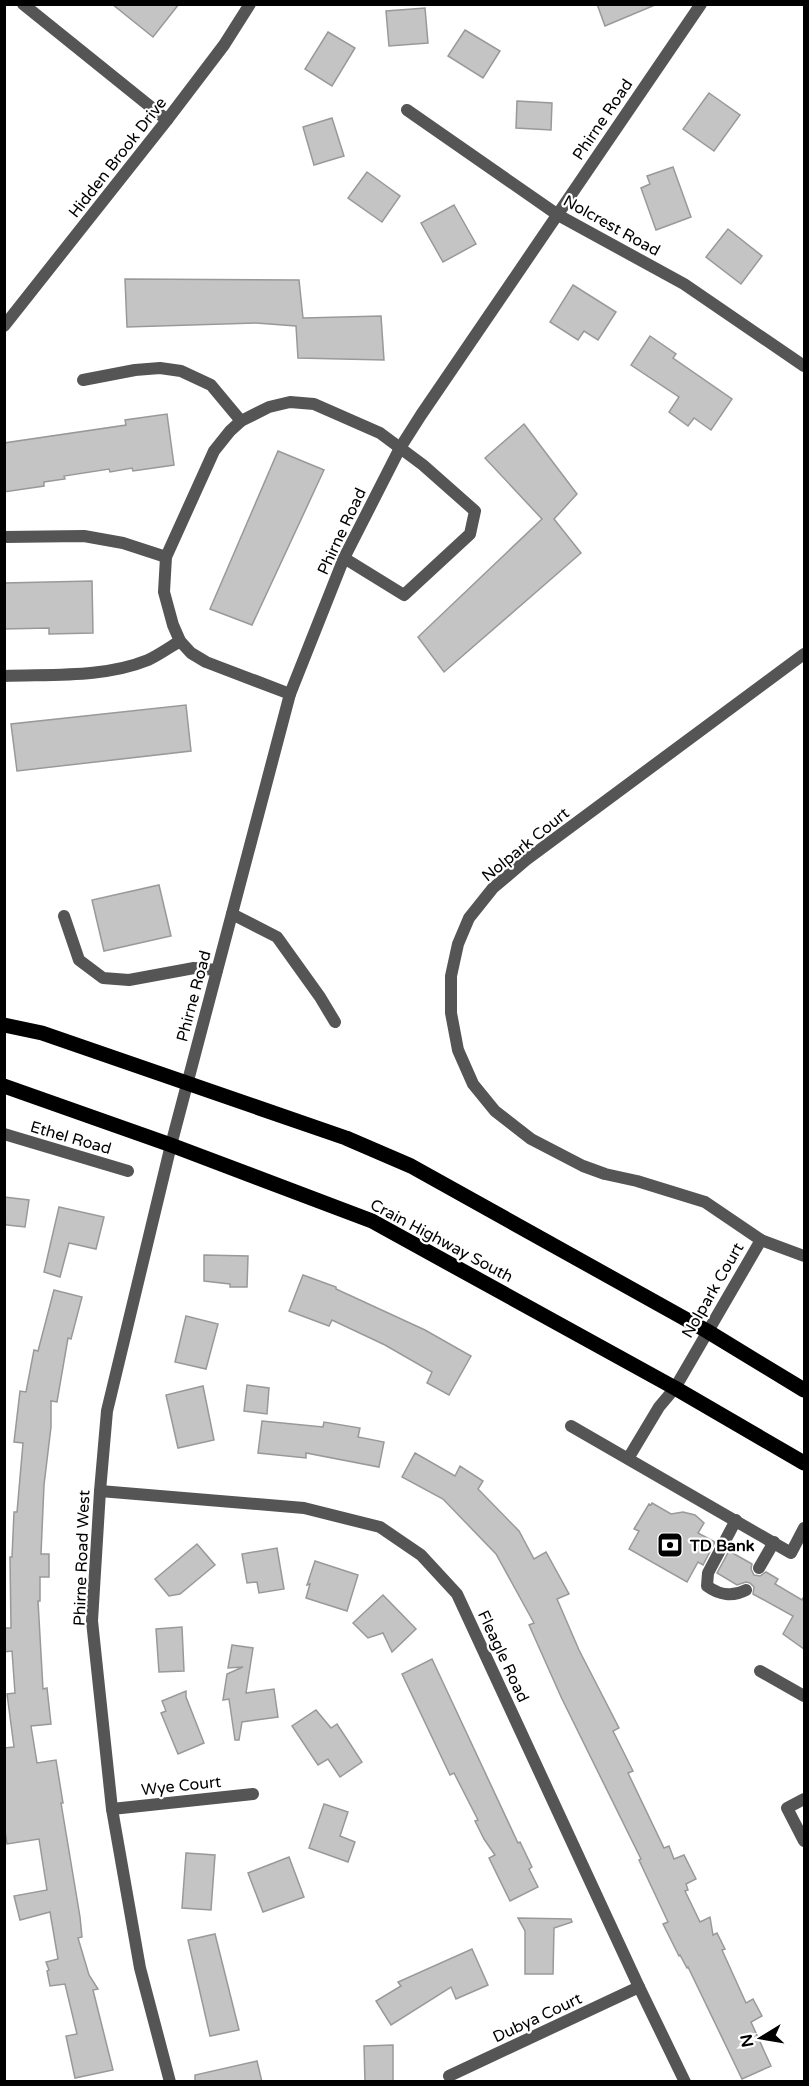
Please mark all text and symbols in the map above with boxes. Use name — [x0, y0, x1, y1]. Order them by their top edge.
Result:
street label: Phirne Road — [568, 75, 637, 164]
street label: Hidden Brook Drive — [64, 93, 171, 222]
street label: Nolcrest Road — [559, 191, 664, 261]
street label: Phirne Road — [313, 485, 371, 578]
street label: Nolpark Court — [478, 803, 574, 886]
street label: Phirne Road — [172, 948, 216, 1044]
street label: Ethel Road — [28, 1117, 113, 1159]
street label: Crain Highway South — [367, 1195, 516, 1287]
street label: Nolpark Court — [677, 1239, 748, 1342]
street label: Phirne Road West — [70, 1490, 94, 1626]
bank icon: TD Bank — [655, 1530, 685, 1560]
place label: TD Bank — [689, 1536, 755, 1556]
street label: Fleagle Road — [473, 1607, 533, 1706]
street label: Wye Court — [140, 1772, 222, 1800]
street label: Dubya Court — [490, 1989, 585, 2047]
north arrow — [731, 2008, 791, 2068]
text: N — [736, 2032, 758, 2049]

